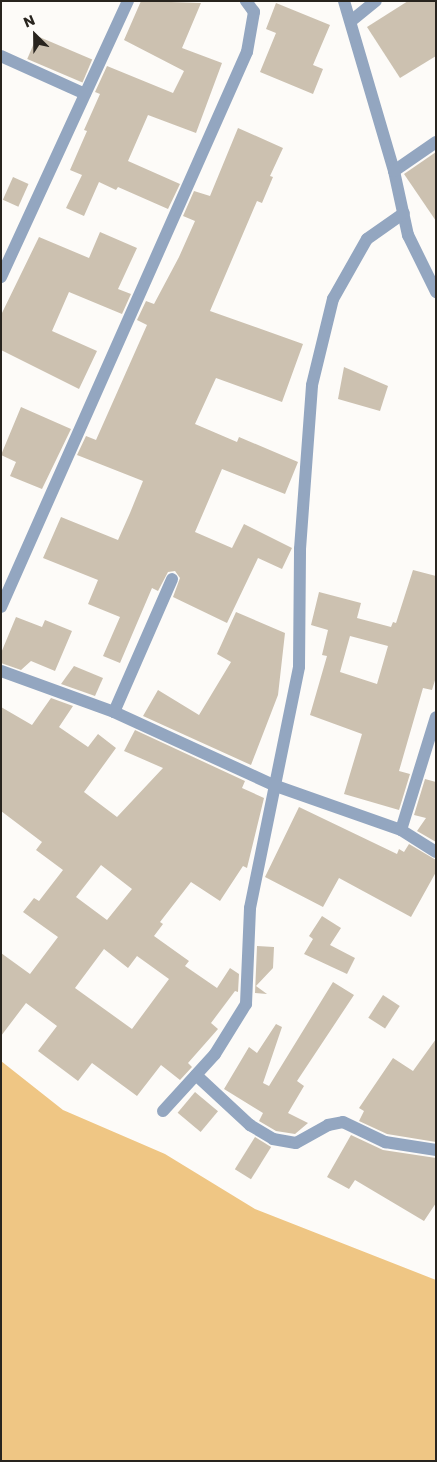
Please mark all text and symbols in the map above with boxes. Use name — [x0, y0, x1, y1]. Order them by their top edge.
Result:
north arrow — [10, 10, 60, 60]
text: N — [20, 10, 38, 32]

